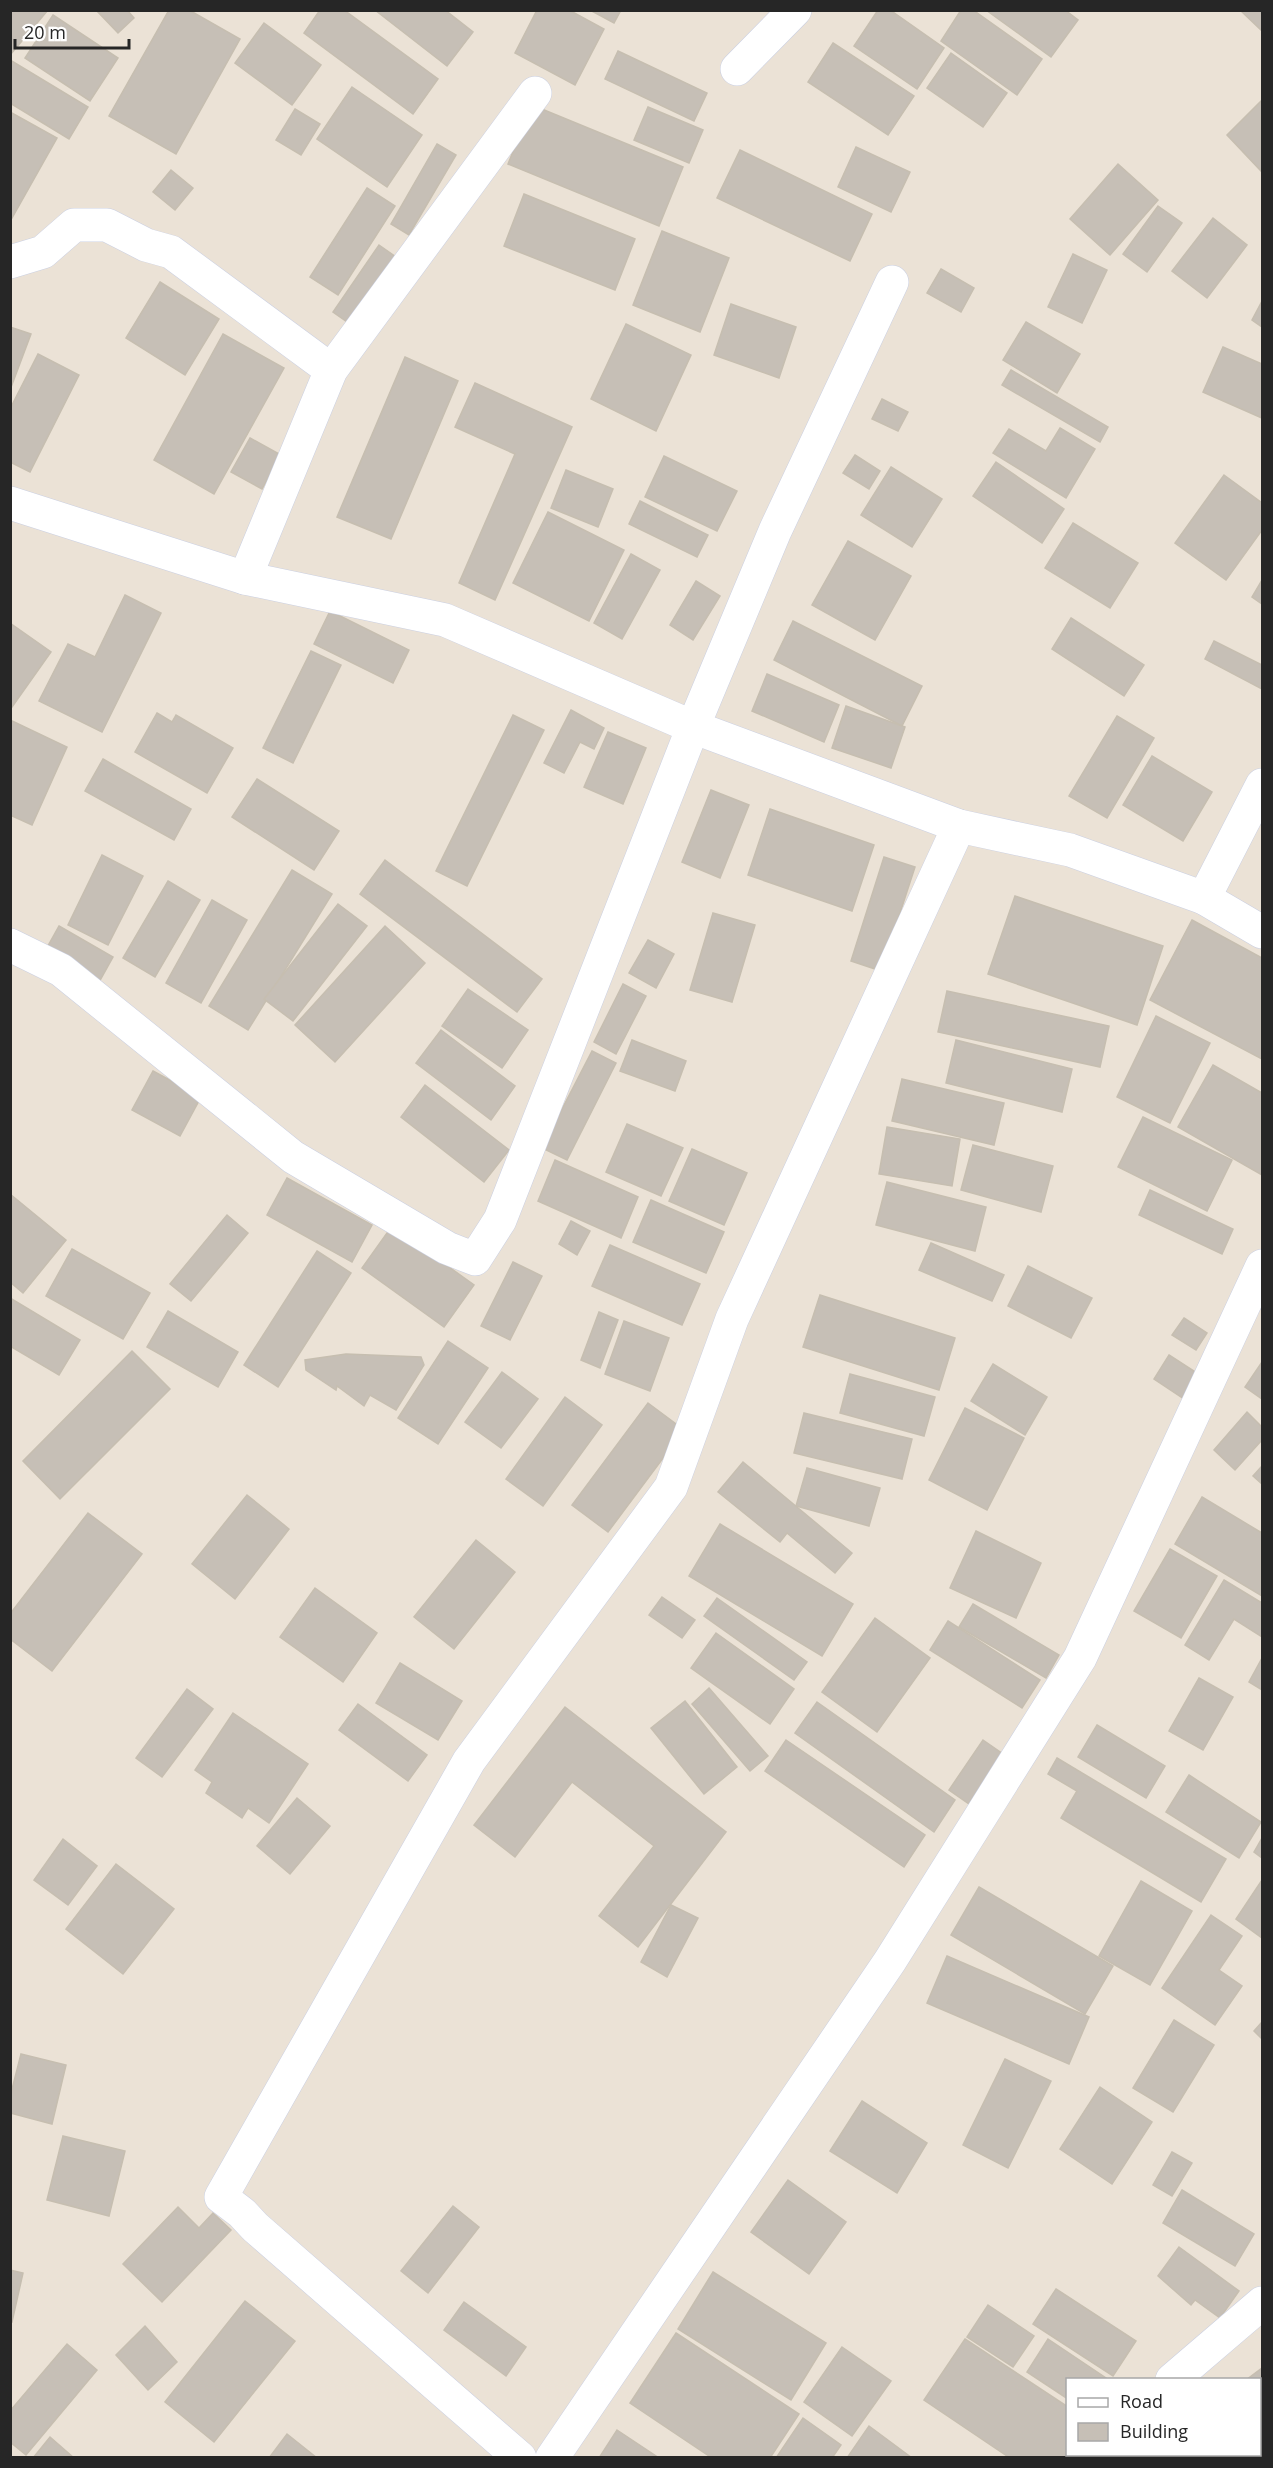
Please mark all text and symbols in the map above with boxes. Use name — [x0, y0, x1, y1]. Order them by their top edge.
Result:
scale bar — [15, 12, 129, 50]
text: 20 m — [24, 20, 66, 44]
legend — [1066, 2378, 1261, 2456]
text: Road — [1120, 2389, 1163, 2413]
text: Building — [1120, 2419, 1188, 2443]

